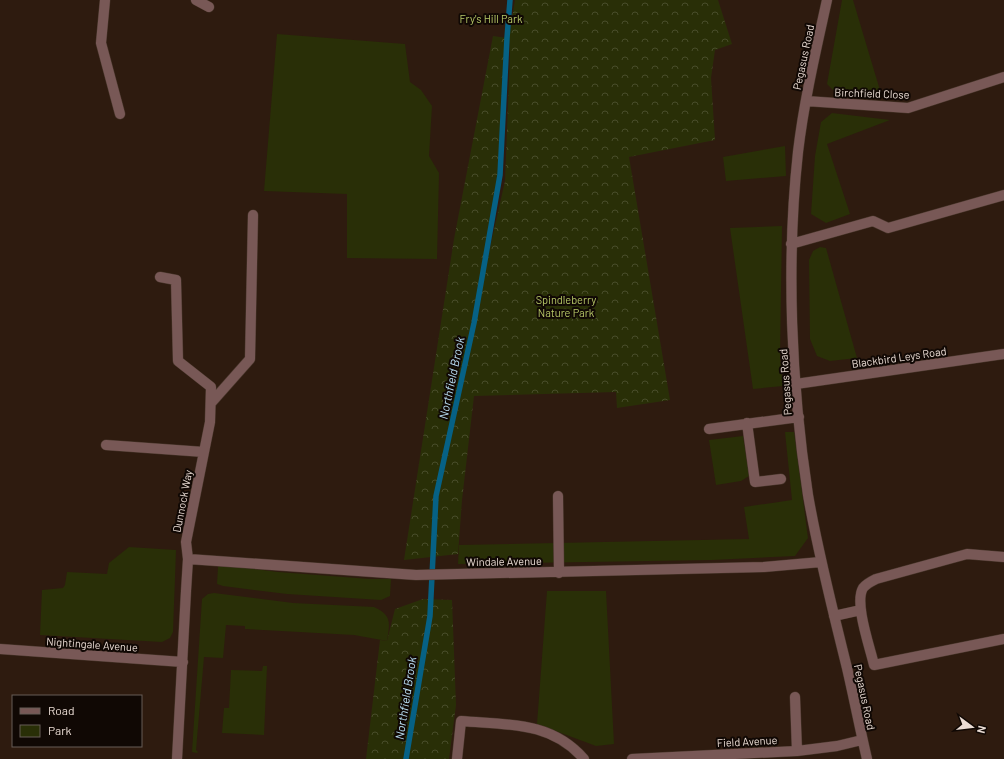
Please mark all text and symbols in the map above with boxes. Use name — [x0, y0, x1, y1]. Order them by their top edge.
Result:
park label: Fry's Hill Park — [459, 12, 523, 25]
street label: Pegasus Road — [790, 23, 816, 91]
street label: Birchfield Close — [834, 85, 910, 101]
park label: Spindleberry Nature Park — [536, 293, 596, 319]
water label: Northfield Brook — [435, 335, 467, 420]
street label: Blackbird Leys Road — [851, 344, 947, 370]
street label: Pegasus Road — [776, 348, 794, 416]
street label: Dunnock Way — [170, 469, 194, 533]
street label: Windale Avenue — [466, 554, 542, 568]
street label: Nightingale Avenue — [46, 634, 138, 654]
water label: Northfield Brook — [392, 655, 418, 740]
street label: Pegasus Road — [852, 663, 878, 731]
legend — [12, 695, 142, 747]
text: Road — [48, 703, 75, 717]
north arrow — [952, 707, 992, 747]
text: Park — [48, 723, 72, 737]
text: N — [975, 724, 989, 735]
street label: Field Avenue — [716, 733, 778, 749]

